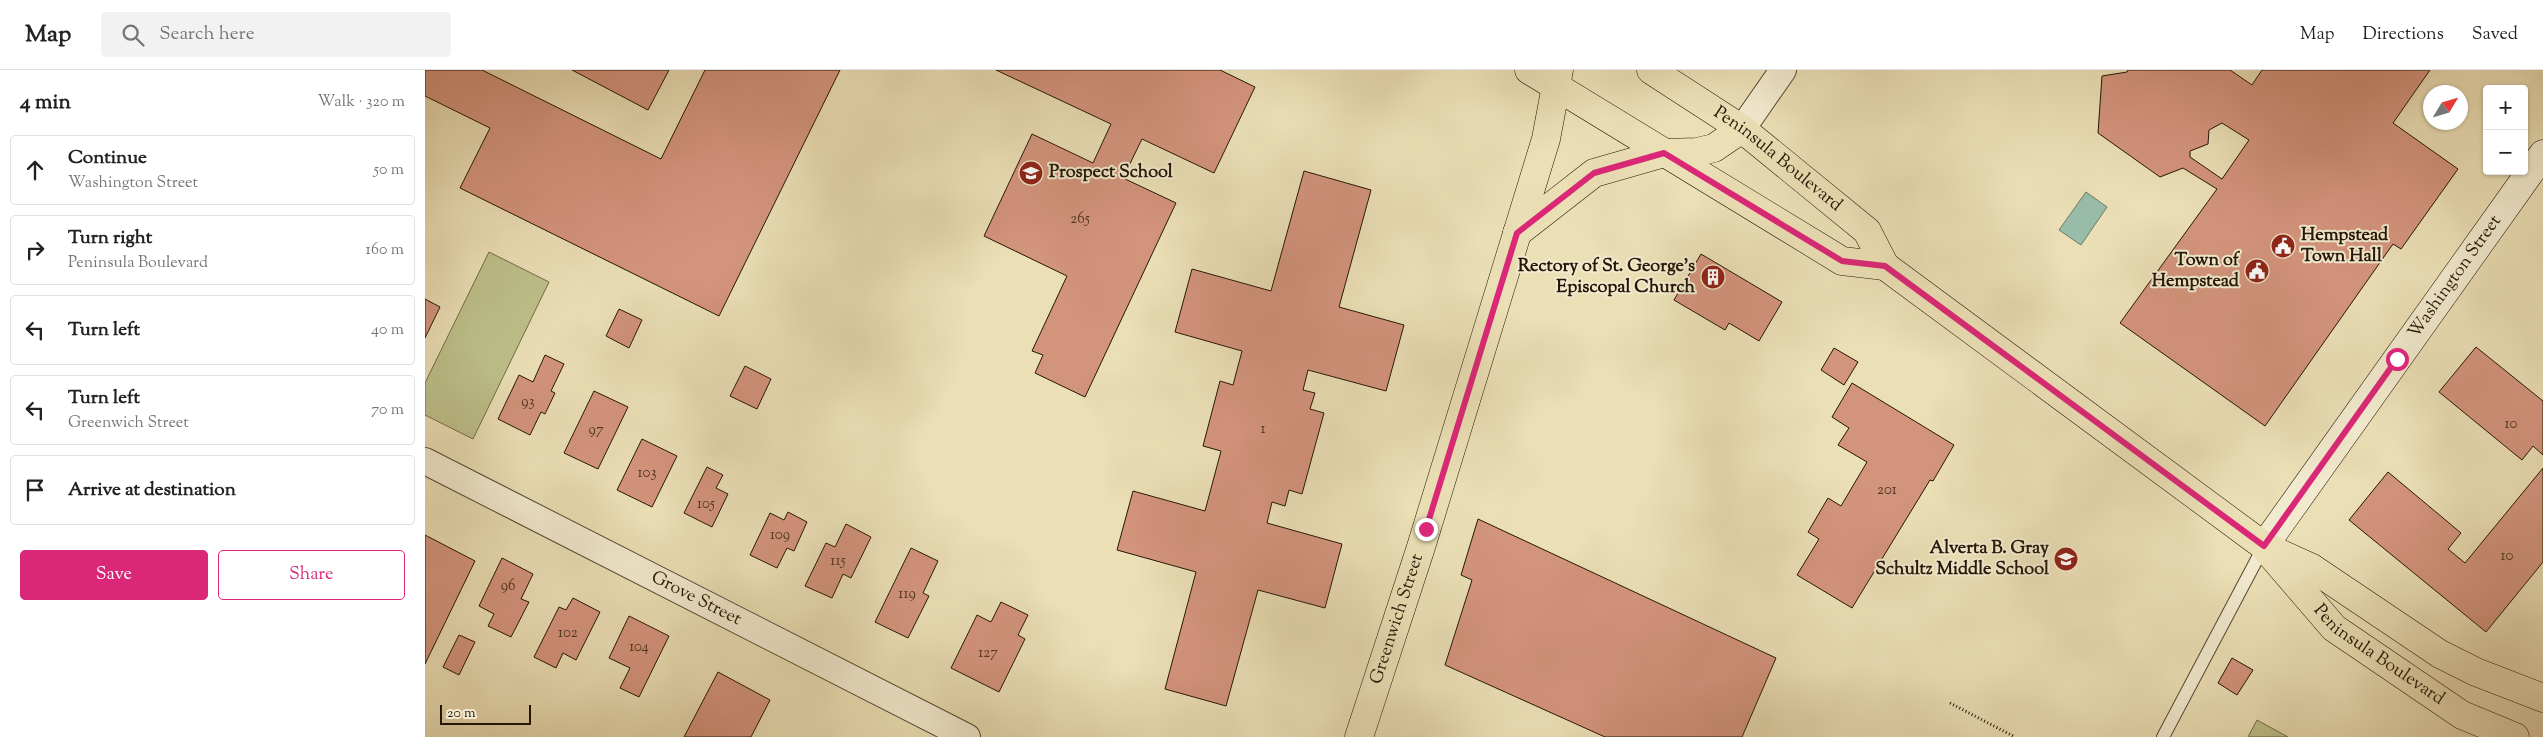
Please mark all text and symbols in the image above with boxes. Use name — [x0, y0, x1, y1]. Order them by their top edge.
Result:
search box — [101, 12, 451, 57]
text: Map — [25, 18, 71, 52]
icon: search — [119, 21, 147, 49]
text: Search here — [159, 21, 255, 48]
text: Map — [2300, 22, 2335, 48]
text: Directions — [2363, 22, 2444, 48]
text: Saved — [2472, 22, 2518, 48]
north arrow — [2423, 85, 2468, 130]
map controls — [2483, 85, 2528, 175]
button: + — [2483, 85, 2528, 130]
text: 4 min — [20, 88, 71, 118]
text: Walk · 320 m — [318, 91, 405, 114]
street label: Peninsula Boulevard — [1708, 101, 1847, 218]
button: − — [2483, 130, 2528, 175]
text: Continue — [68, 145, 147, 172]
icon: ahead — [21, 156, 49, 184]
text: 50 m — [373, 159, 404, 182]
school or university icon: Prospect School — [1018, 160, 1044, 186]
place label: Prospect School — [1049, 160, 1174, 186]
text: Washington Street — [68, 172, 198, 195]
house number: 265 — [1070, 209, 1090, 230]
street label: Washington Street — [2402, 210, 2508, 344]
place label: Hempstead Town Hall — [2301, 223, 2389, 270]
text: Turn right — [68, 225, 152, 252]
public building icon: Hempstead Town Hall — [2270, 233, 2296, 259]
icon: right — [21, 236, 49, 264]
text: 160 m — [366, 239, 404, 262]
place label: Town of Hempstead — [2152, 248, 2241, 295]
text: Peninsula Boulevard — [68, 252, 208, 275]
place label: Rectory of St. George's Episcopal Church — [1518, 254, 1695, 301]
public building icon: Town of Hempstead — [2244, 258, 2270, 284]
building icon: Rectory of St. George's Episcopal Church — [1700, 264, 1726, 290]
icon: left — [21, 316, 49, 344]
text: Turn left — [68, 317, 140, 344]
text: 40 m — [371, 319, 404, 342]
route start — [2386, 348, 2409, 371]
text: Turn left — [68, 385, 140, 412]
house number: 93 — [521, 392, 535, 413]
icon: left — [21, 396, 49, 424]
text: 70 m — [371, 399, 404, 422]
text: Greenwich Street — [68, 412, 189, 435]
house number: 10 — [2505, 414, 2518, 435]
house number: 1 — [1260, 419, 1266, 440]
house number: 97 — [589, 420, 604, 441]
house number: 103 — [638, 463, 656, 484]
icon: arrive — [21, 476, 49, 504]
text: Arrive at destination — [68, 477, 236, 504]
house number: 201 — [1877, 480, 1897, 501]
house number: 105 — [697, 494, 715, 515]
route end — [1415, 518, 1438, 541]
house number: 109 — [770, 525, 790, 546]
place label: Alverta B. Gray Schultz Middle School — [1875, 536, 2050, 583]
school or university icon: Alverta B. Gray Schultz Middle School — [2053, 546, 2079, 572]
house number: 10 — [2501, 546, 2514, 567]
button: Save — [20, 550, 208, 600]
button: Share — [218, 550, 405, 600]
house number: 115 — [830, 551, 846, 572]
street label: Greenwich Street — [1364, 551, 1431, 688]
street label: Grove Street — [646, 565, 746, 633]
house number: 96 — [501, 576, 515, 597]
house number: 119 — [898, 584, 916, 605]
street label: Peninsula Boulevard — [2306, 599, 2449, 712]
house number: 102 — [558, 623, 578, 644]
house number: 104 — [629, 637, 649, 658]
house number: 127 — [978, 643, 998, 664]
scale bar — [440, 702, 531, 725]
text: 20 m — [447, 704, 476, 724]

